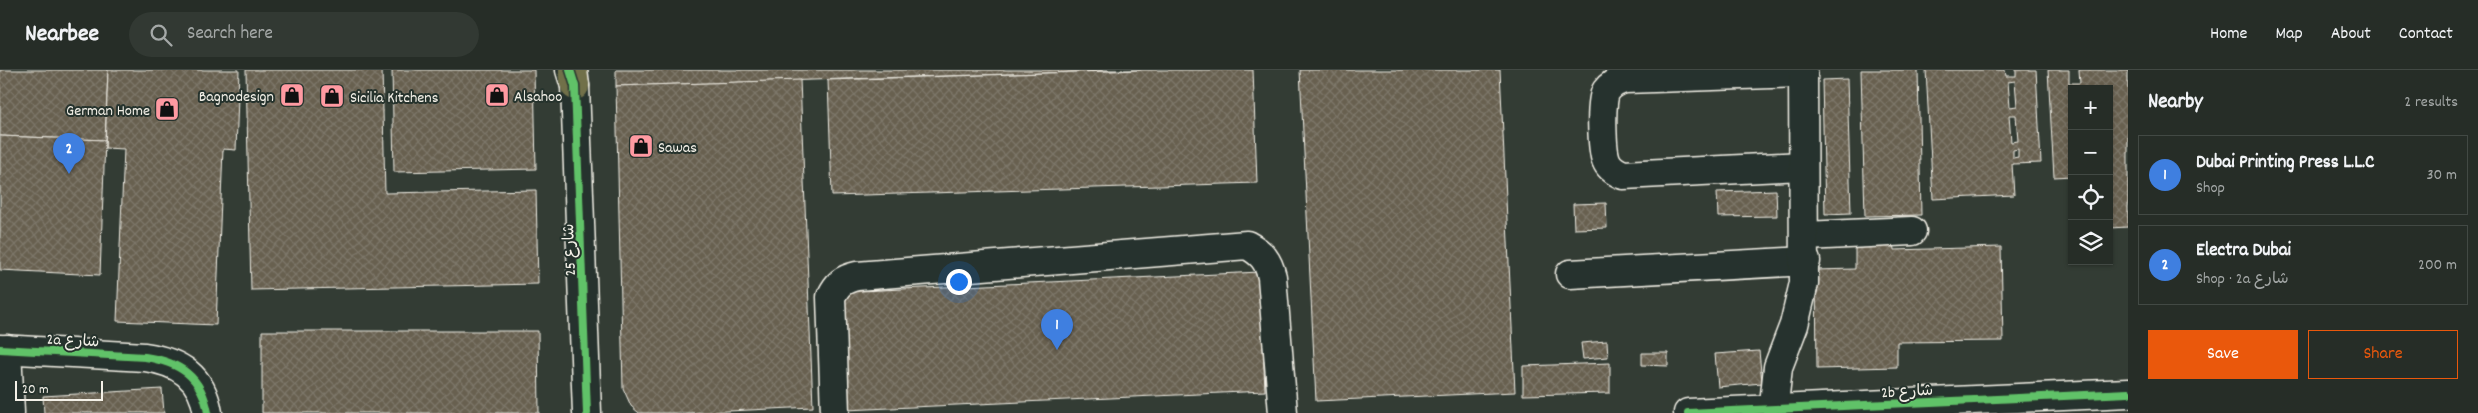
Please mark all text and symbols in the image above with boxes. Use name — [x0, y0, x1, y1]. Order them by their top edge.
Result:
search box — [129, 12, 479, 57]
text: Nearbee — [25, 18, 99, 52]
icon: search — [147, 21, 175, 49]
text: Search here — [187, 21, 273, 48]
text: Home — [2210, 22, 2247, 47]
text: Map — [2275, 22, 2303, 47]
text: About — [2331, 22, 2371, 47]
text: Contact — [2399, 22, 2453, 47]
shop icon: Bagnodesign — [279, 82, 305, 108]
shop icon: Alsahoo — [484, 82, 510, 108]
shop icon: Sicilia Kitchens — [319, 83, 345, 109]
map controls — [2068, 85, 2113, 265]
button: + — [2068, 85, 2113, 130]
place label: Bagnodesign — [199, 86, 274, 109]
place label: Alsahoo — [514, 86, 562, 109]
place label: Sicilia Kitchens — [350, 87, 439, 110]
text: Nearby — [2148, 88, 2203, 118]
text: 2 results — [2404, 91, 2458, 114]
shop icon: German Home — [154, 96, 180, 122]
place label: German Home — [66, 100, 150, 123]
button: − — [2068, 130, 2113, 175]
pin: 2 — [53, 133, 85, 174]
shop icon: Sawas — [628, 133, 654, 159]
place label: Sawas — [658, 137, 697, 160]
text: Dubai Printing Press L.L.C — [2196, 150, 2374, 177]
text: 1 — [2163, 164, 2167, 187]
text: 30 m — [2427, 164, 2457, 187]
button: locate — [2068, 175, 2113, 220]
text: Shop — [2196, 177, 2225, 200]
button: layers — [2068, 220, 2113, 265]
street label: شارع 25 — [558, 223, 583, 277]
text: Electra Dubai — [2196, 238, 2291, 265]
text: 2 — [2162, 254, 2169, 277]
text: 200 m — [2418, 254, 2457, 277]
text: Shop · 2a شارع — [2196, 268, 2289, 291]
your location — [946, 269, 972, 295]
pin: 1 — [1041, 309, 1073, 350]
street label: 2a شارع — [46, 329, 100, 354]
button: Save — [2148, 330, 2298, 379]
button: Share — [2308, 330, 2458, 379]
scale bar — [15, 378, 102, 401]
text: 20 m — [22, 380, 49, 400]
street label: 2b شارع — [1880, 380, 1934, 405]

